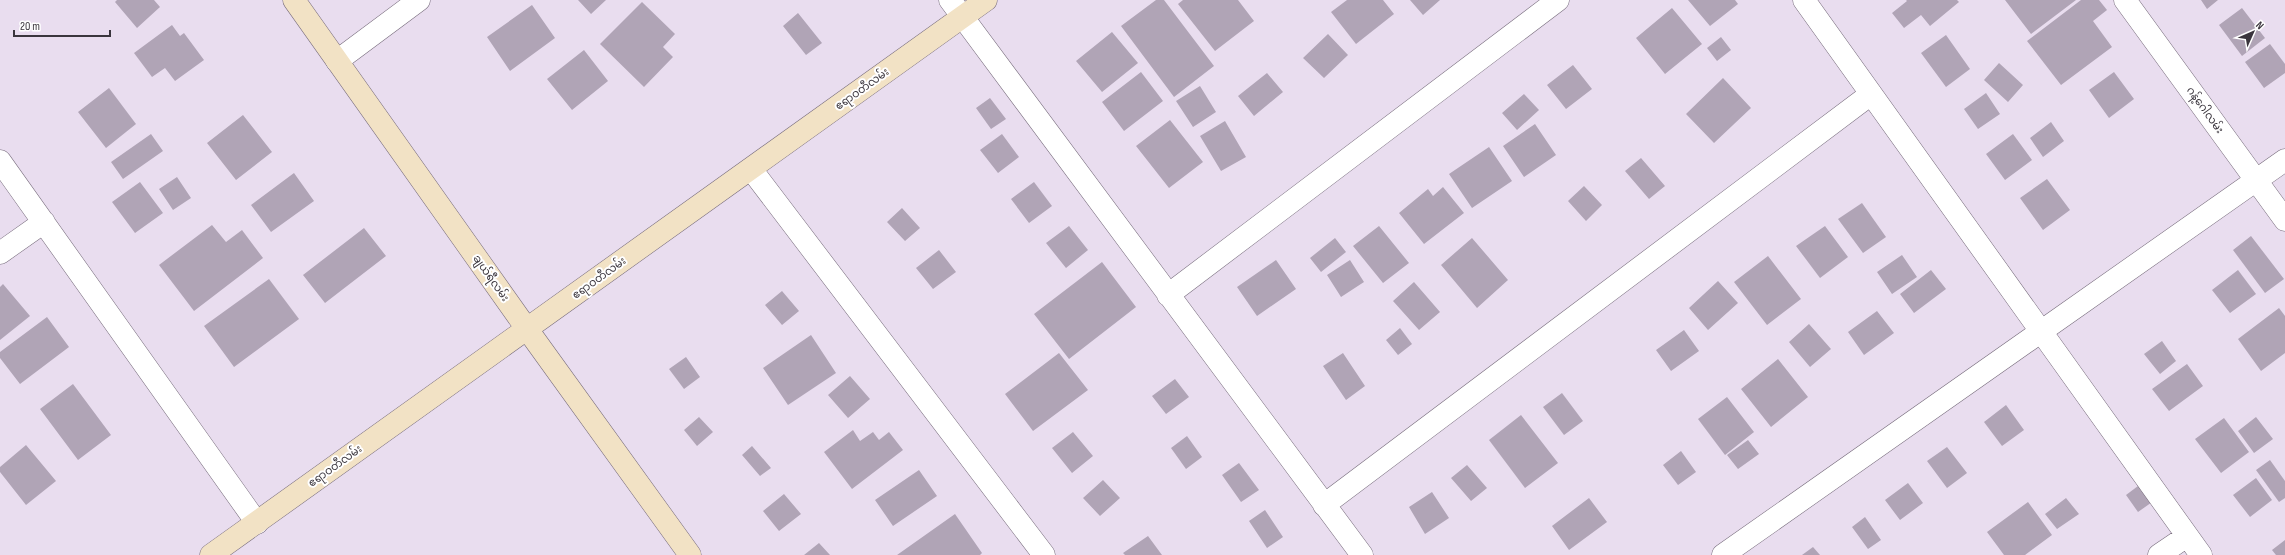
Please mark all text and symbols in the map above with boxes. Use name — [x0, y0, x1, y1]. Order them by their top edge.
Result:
scale bar — [14, 12, 110, 38]
north arrow — [2233, 12, 2273, 52]
text: 20 m — [20, 19, 40, 34]
text: N — [2253, 19, 2266, 32]
street label: ဧရာဝတီလမ်း — [832, 64, 893, 114]
street label: ဂန့်ဂေါလမ်း — [2182, 84, 2227, 137]
street label: ချယ်ရီလမ်း — [469, 252, 513, 305]
street label: ဧရာဝတီလမ်း — [569, 253, 630, 303]
street label: ဧရာဝတီလမ်း — [305, 441, 366, 491]

